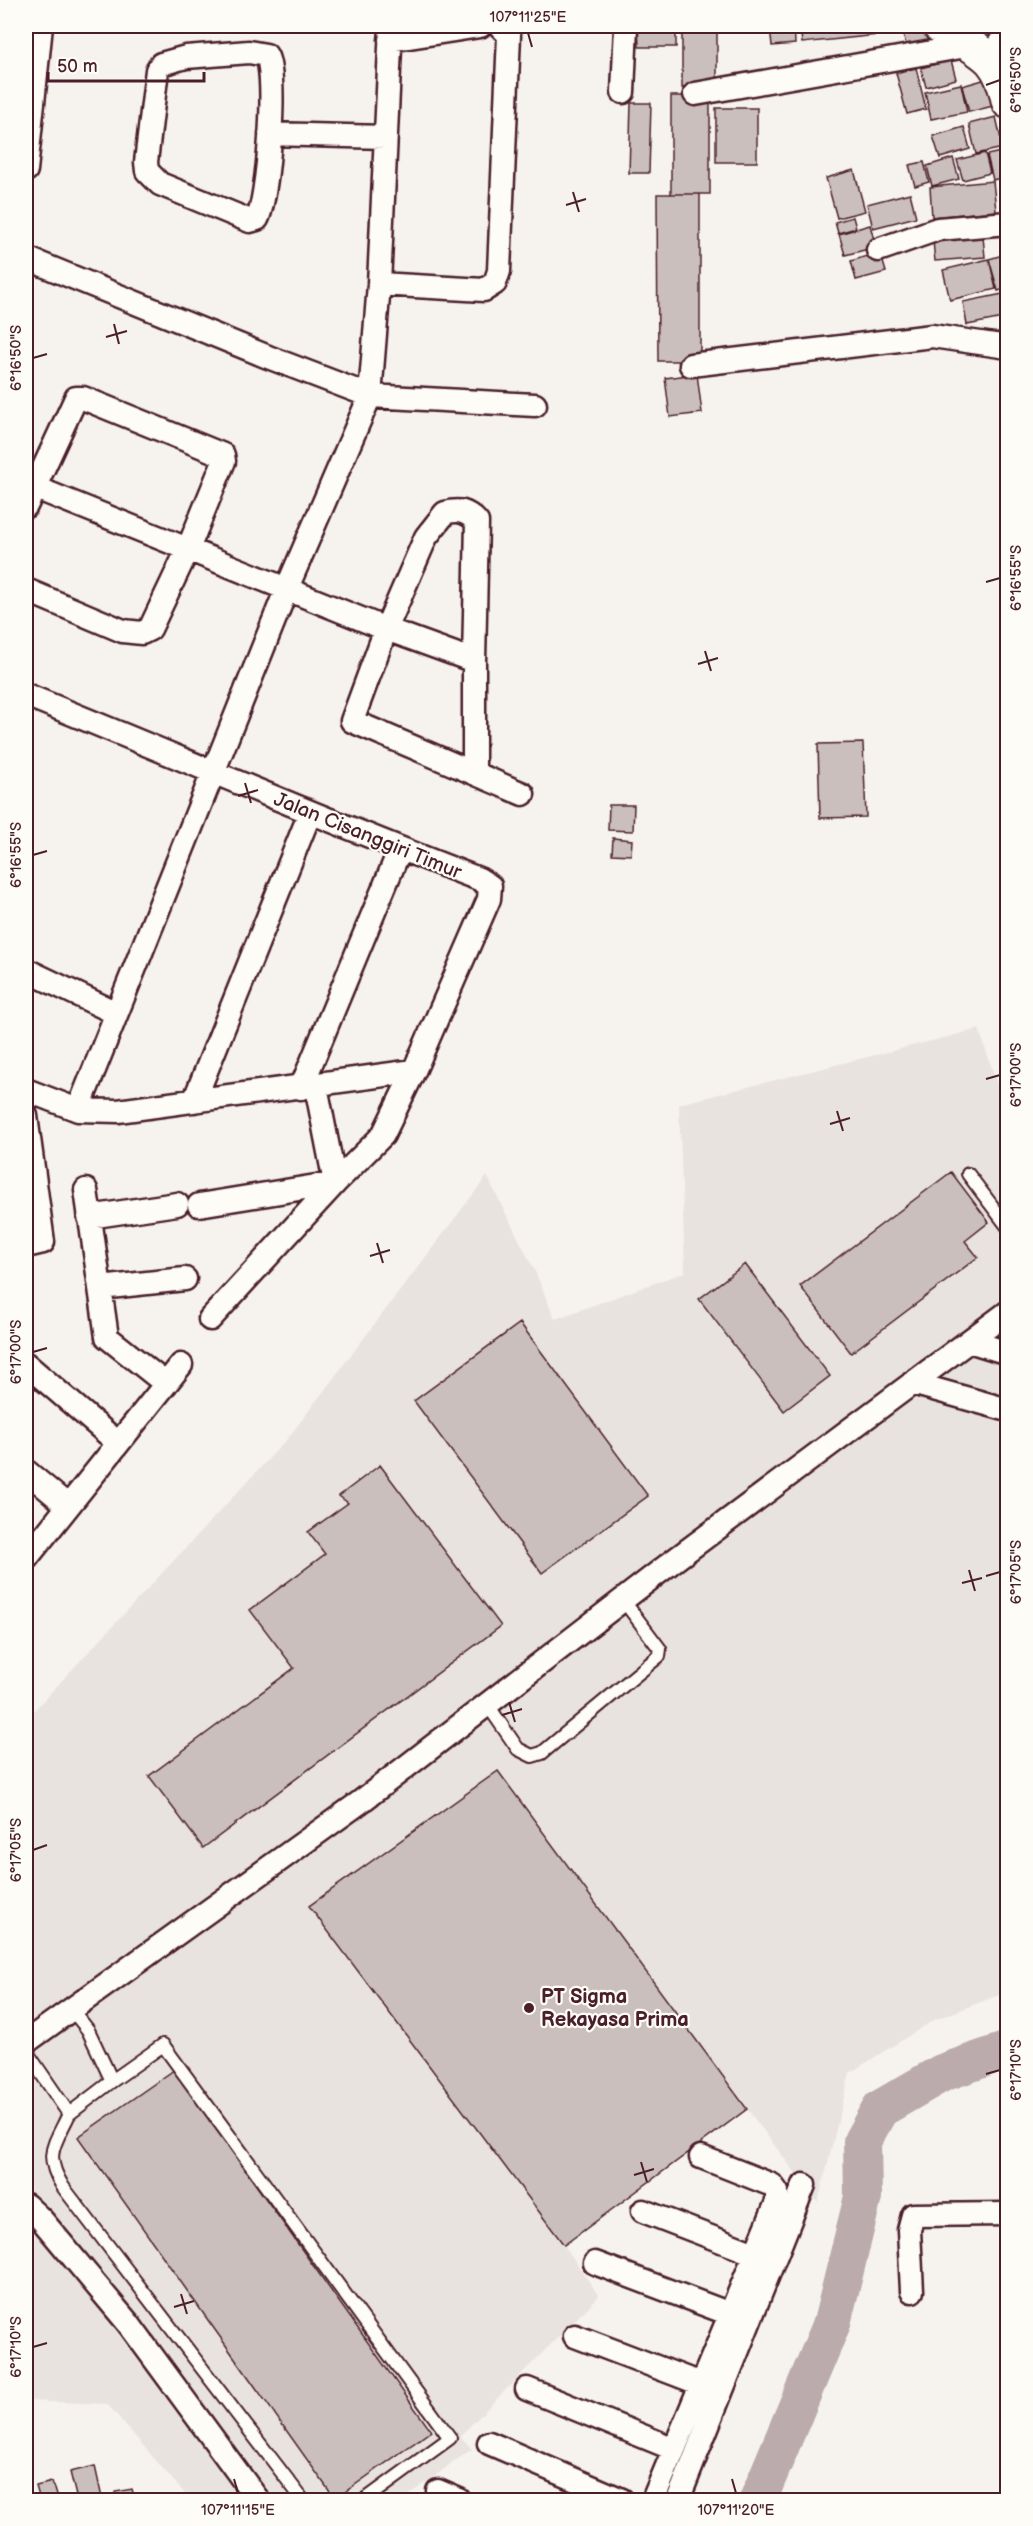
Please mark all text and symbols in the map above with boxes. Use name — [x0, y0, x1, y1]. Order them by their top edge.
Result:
text: 107°11'25"E — [490, 8, 567, 27]
scale bar — [48, 45, 204, 83]
text: 6°16'50"S — [1007, 47, 1026, 113]
text: 50 m — [57, 56, 98, 77]
text: 6°16'50"S — [7, 325, 26, 391]
text: 6°16'55"S — [1007, 545, 1026, 611]
street label: Jalan Cisanggiri Timur — [270, 787, 466, 885]
text: 6°16'55"S — [7, 822, 26, 888]
text: 6°17'00"S — [1007, 1043, 1026, 1107]
text: 6°17'00"S — [7, 1320, 26, 1384]
text: 6°17'05"S — [1007, 1540, 1026, 1604]
text: 6°17'05"S — [7, 1818, 26, 1882]
place label: PT Sigma Rekayasa Prima — [541, 1985, 689, 2032]
marker: PT Sigma Rekayasa Prima — [522, 2001, 536, 2015]
text: 6°17'10"S — [1007, 2039, 1026, 2101]
text: 6°17'10"S — [7, 2316, 26, 2378]
text: 107°11'15"E — [201, 2501, 275, 2520]
text: 107°11'20"E — [697, 2501, 775, 2520]

